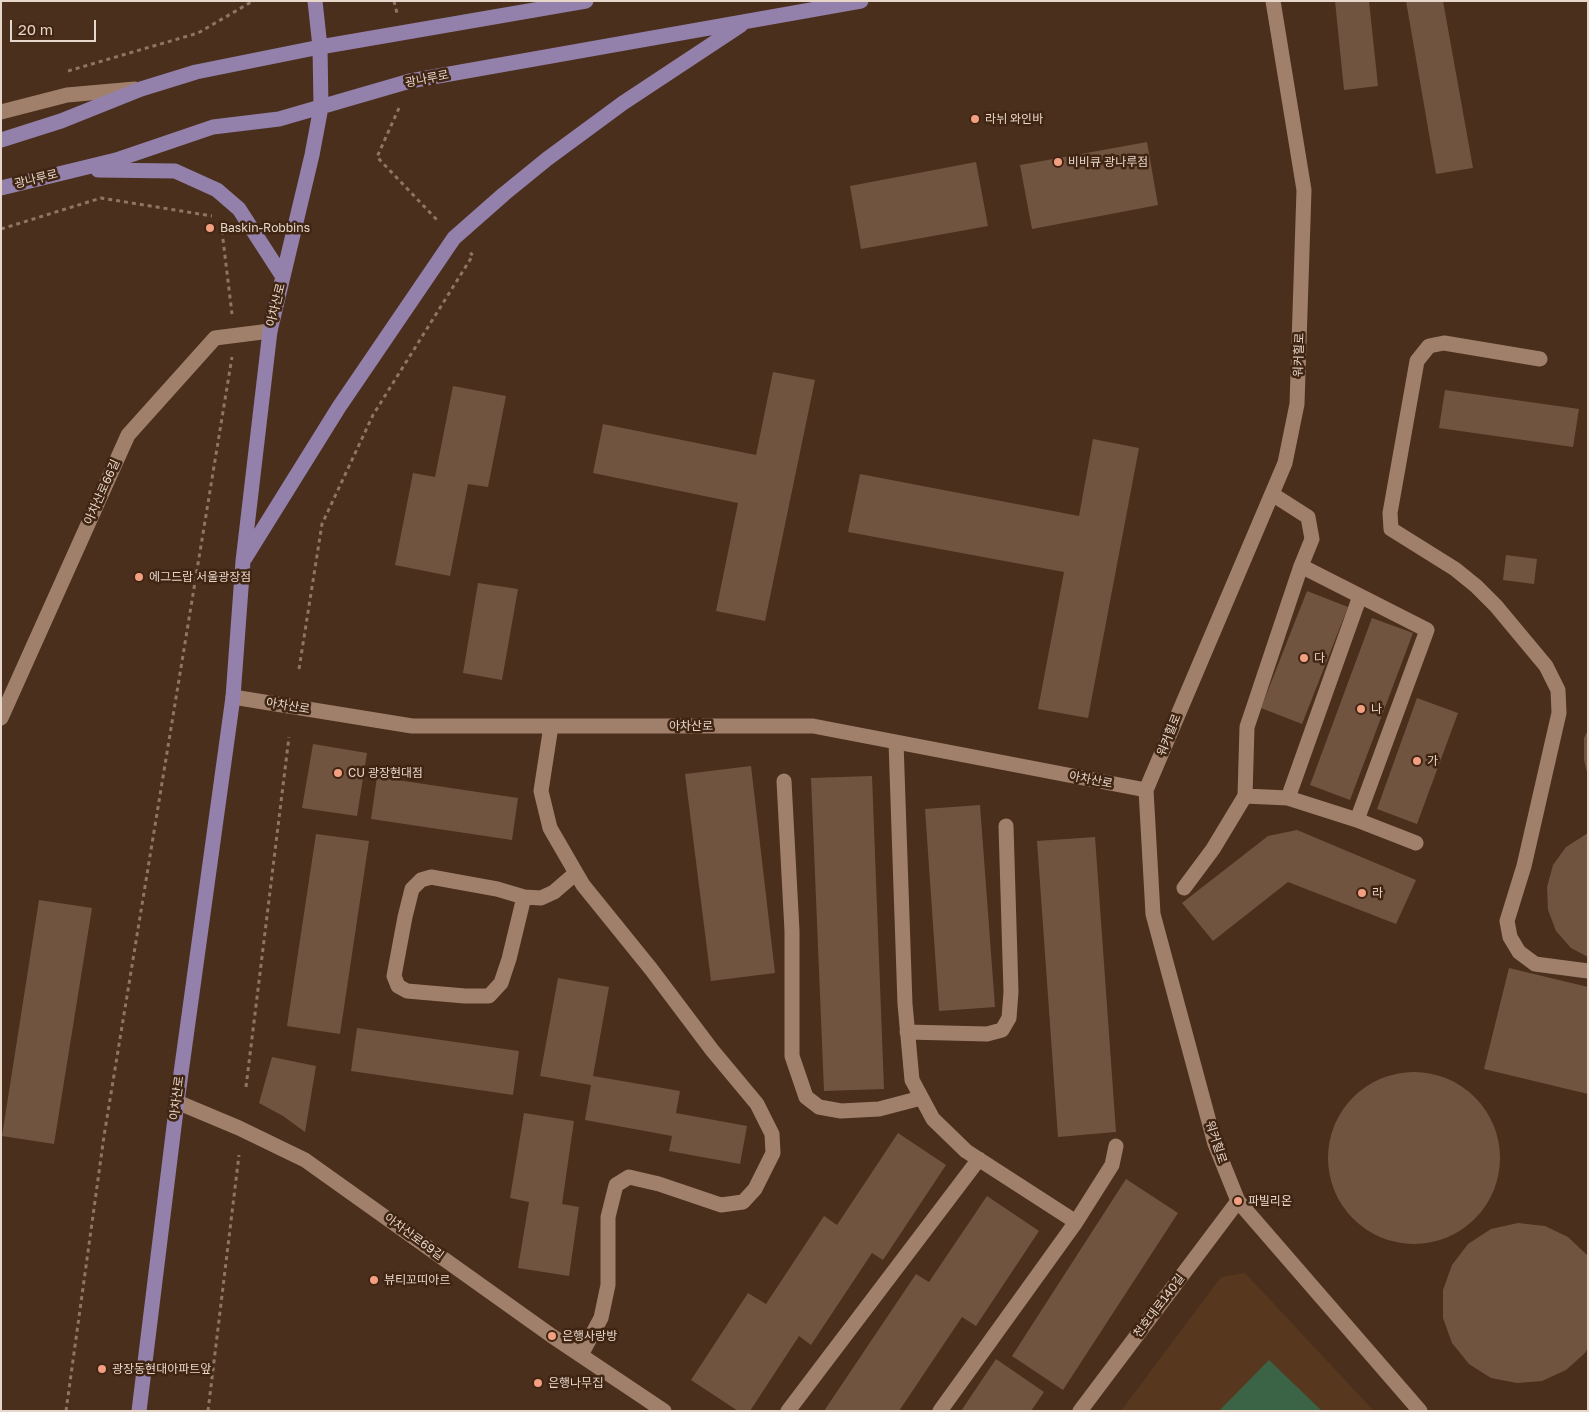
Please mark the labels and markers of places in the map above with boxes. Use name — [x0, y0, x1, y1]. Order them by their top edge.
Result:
place label: 라뉘 와인바 — [985, 112, 1043, 126]
marker: 라뉘 와인바 — [969, 113, 981, 125]
place label: 비비큐 광나루점 — [1068, 155, 1148, 169]
marker: 비비큐 광나루점 — [1052, 156, 1064, 168]
place label: Baskin-Robbins — [220, 221, 310, 235]
marker: Baskin-Robbins — [204, 222, 216, 234]
place label: 에그드랍 서울광장점 — [149, 570, 251, 584]
marker: 에그드랍 서울광장점 — [133, 571, 145, 583]
place label: 다 — [1314, 651, 1325, 665]
marker: 다 — [1298, 652, 1310, 664]
place label: 나 — [1371, 702, 1382, 716]
marker: 나 — [1355, 703, 1367, 715]
place label: 가 — [1427, 754, 1438, 768]
marker: 가 — [1411, 755, 1423, 767]
place label: CU 광장현대점 — [348, 766, 423, 780]
marker: CU 광장현대점 — [332, 767, 344, 779]
place label: 라 — [1372, 886, 1383, 900]
marker: 라 — [1356, 887, 1368, 899]
place label: 파빌리온 — [1248, 1194, 1292, 1208]
marker: 파빌리온 — [1232, 1195, 1244, 1207]
place label: 뷰티꼬띠아르 — [384, 1273, 450, 1287]
marker: 뷰티꼬띠아르 — [368, 1274, 380, 1286]
place label: 은행사랑방 — [562, 1329, 617, 1343]
marker: 은행사랑방 — [546, 1330, 558, 1342]
place label: 광장동현대아파트앞 — [112, 1362, 211, 1376]
marker: 광장동현대아파트앞 — [96, 1363, 108, 1375]
place label: 은행나무집 — [548, 1376, 603, 1390]
marker: 은행나무집 — [532, 1377, 544, 1389]

